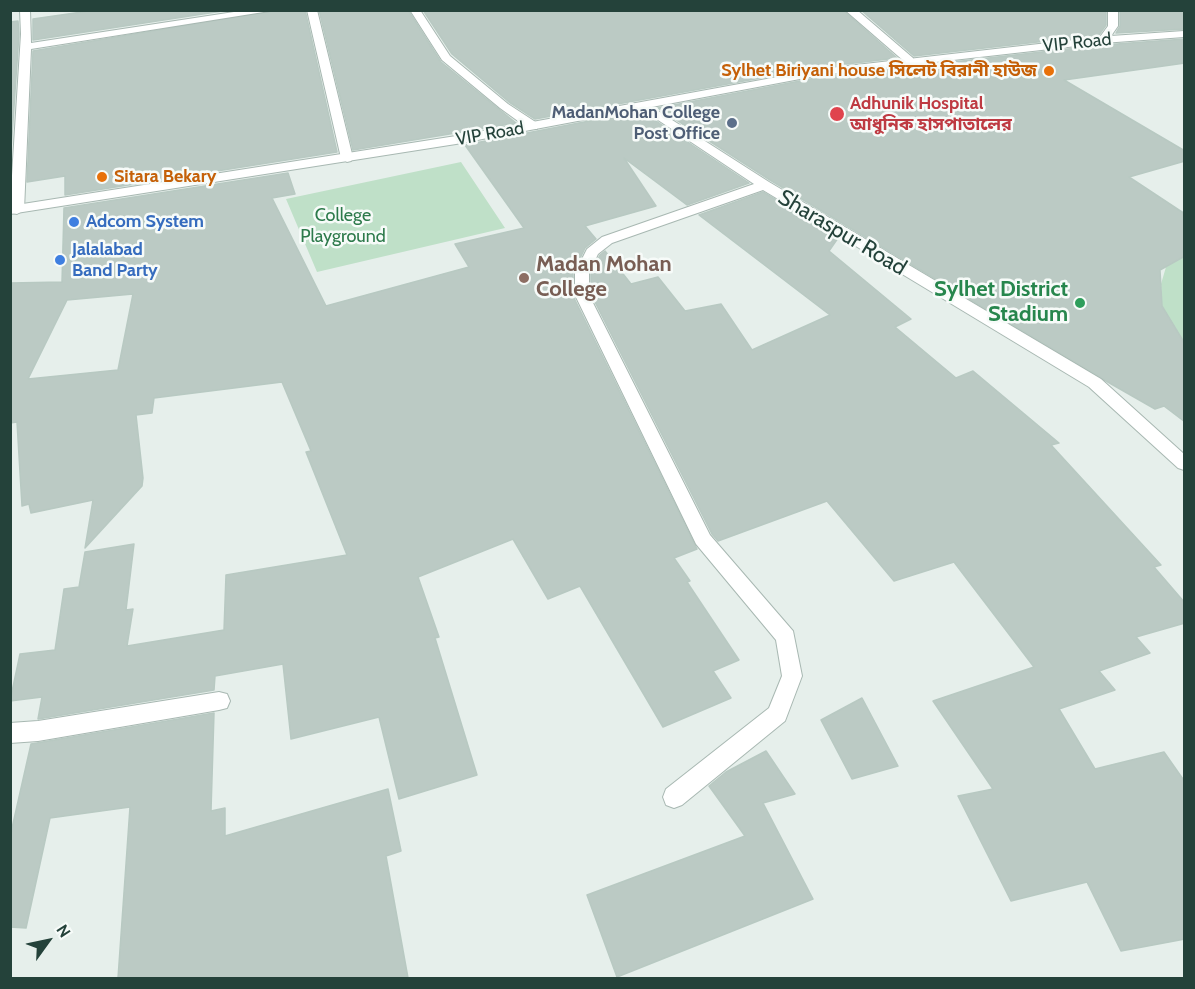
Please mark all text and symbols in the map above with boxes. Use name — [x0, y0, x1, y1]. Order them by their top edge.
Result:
street label: VIP Road — [1042, 29, 1112, 57]
place label: Sylhet Biriyani house সিলেট বিরানী হাউজ — [721, 60, 1037, 82]
marker: Sylhet Biriyani house সিলেট বিরানী হাউজ — [1042, 64, 1056, 78]
place label: Adhunik Hospital আধুনিক হাসপাতালের — [850, 93, 1012, 136]
place label: MadanMohan College Post Office — [551, 102, 720, 144]
marker: Adhunik Hospital আধুনিক হাসপাতালের — [828, 105, 846, 123]
marker: MadanMohan College Post Office — [725, 116, 739, 130]
street label: VIP Road — [454, 117, 526, 151]
place label: Sitara Bekary — [114, 166, 216, 188]
marker: Sitara Bekary — [95, 170, 109, 184]
street label: Sharaspur Road — [773, 184, 911, 282]
park label: College Playground — [300, 205, 386, 248]
place label: Adcom System — [86, 211, 204, 233]
marker: Adcom System — [67, 215, 81, 229]
place label: Jalalabad Band Party — [72, 239, 158, 282]
place label: Madan Mohan College — [536, 252, 672, 304]
marker: Jalalabad Band Party — [53, 253, 67, 267]
marker: Madan Mohan College — [517, 271, 531, 285]
place label: Sylhet District Stadium — [934, 277, 1068, 328]
marker: Sylhet District Stadium — [1073, 296, 1087, 310]
north arrow — [18, 911, 78, 971]
text: N — [52, 921, 75, 941]

